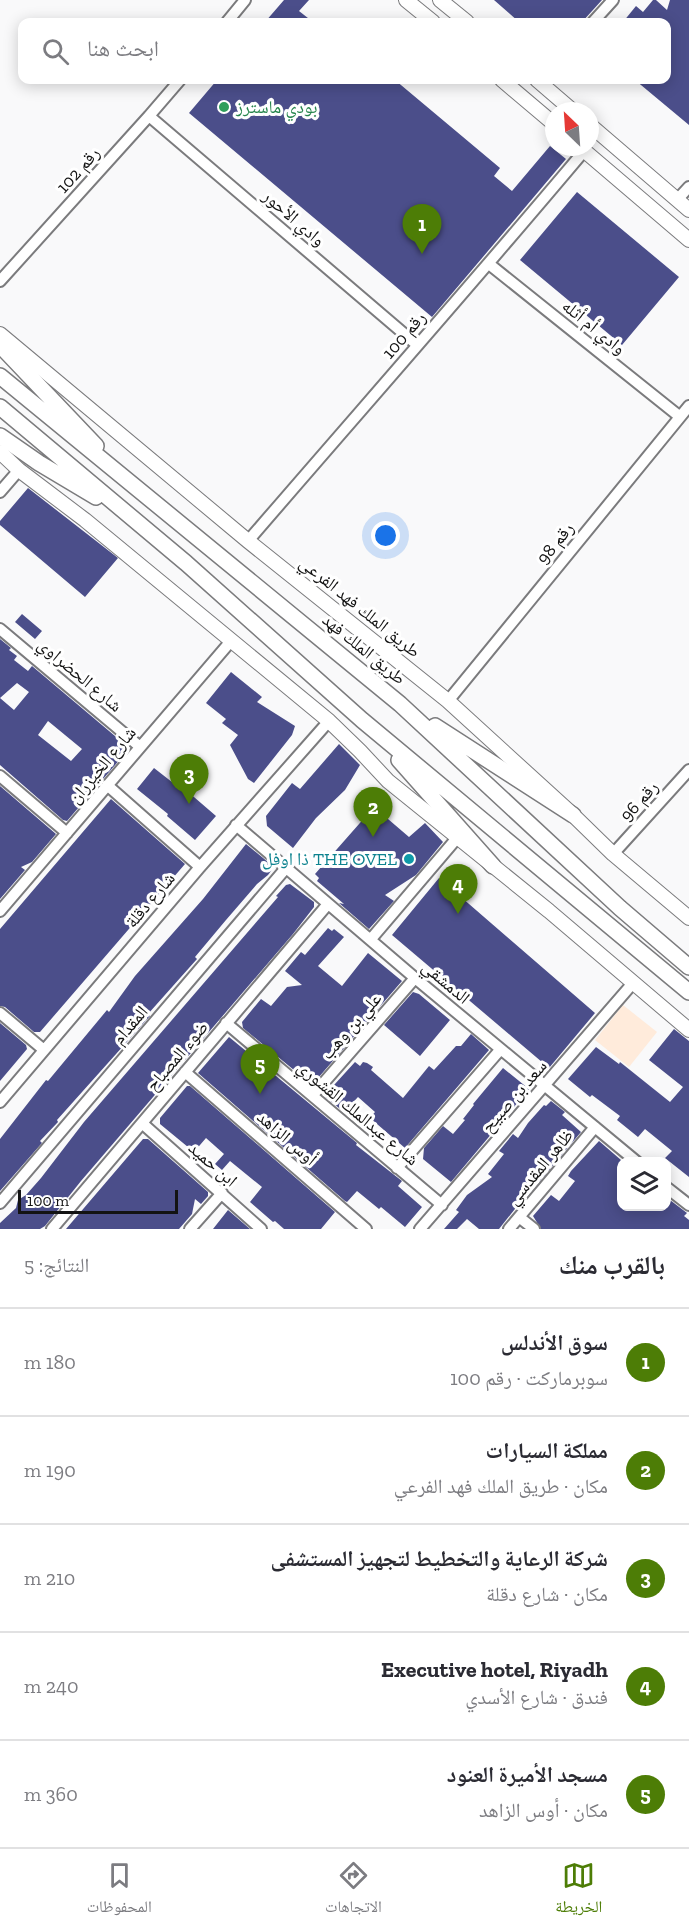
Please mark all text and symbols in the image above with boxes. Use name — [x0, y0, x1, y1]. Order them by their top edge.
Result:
search box — [18, 18, 671, 84]
icon: search — [39, 35, 72, 68]
text: ابحث هنا — [87, 35, 159, 62]
place label: بودي ماسترز — [235, 96, 317, 122]
marker: بودي ماسترز — [217, 100, 231, 114]
north arrow — [545, 102, 599, 156]
street label: رقم 102 — [52, 142, 105, 198]
street label: وادي الأحور — [255, 184, 330, 254]
pin: 1 — [402, 204, 442, 254]
street label: وادي أم أثله — [555, 295, 630, 362]
street label: رقم 100 — [377, 307, 431, 364]
street label: رقم 98 — [532, 518, 579, 569]
your location — [371, 521, 400, 550]
street label: طريق الملك فهد الفرعي — [295, 552, 425, 662]
street label: طريق الملك فهد — [318, 609, 410, 689]
street label: شارع الحضراوي — [31, 633, 127, 719]
street label: شارع الخيزران — [63, 722, 141, 808]
pin: 3 — [170, 754, 208, 804]
street label: رقم 96 — [615, 776, 664, 827]
pin: 2 — [354, 788, 392, 837]
place label: ذا اوفل THE OVEL — [262, 848, 397, 870]
marker: ذا اوفل THE OVEL — [402, 852, 416, 866]
pin: 4 — [438, 864, 478, 914]
street label: شارع دقلة — [120, 868, 180, 932]
street label: الدمشقي — [415, 956, 475, 1011]
street label: علي بن وهب — [316, 988, 389, 1066]
street label: المقدام — [107, 1001, 153, 1050]
street label: ضوء المصباح — [141, 1016, 214, 1096]
pin: 5 — [240, 1044, 280, 1094]
street label: سعد بن صبيح — [476, 1055, 552, 1138]
street label: شارع عبدالملك القشوري — [290, 1056, 423, 1173]
street label: أوس الزاهد — [252, 1106, 322, 1170]
street label: ظاهر المقدسي — [502, 1125, 581, 1212]
street label: ابن حميد — [184, 1137, 242, 1191]
map controls — [617, 1157, 671, 1211]
button: layers — [617, 1157, 671, 1211]
scale bar — [18, 1187, 178, 1214]
text: 100 m — [27, 1191, 69, 1210]
text: بالقرب منك — [559, 1249, 665, 1281]
text: النتائج: 5 — [24, 1253, 89, 1277]
text: سوق الأندلس — [501, 1329, 608, 1356]
text: 180 m — [24, 1350, 76, 1374]
text: 1 — [641, 1350, 650, 1374]
text: سوبرماركت · رقم 100 — [450, 1366, 608, 1390]
text: مملكة السيارات — [486, 1437, 608, 1464]
text: 190 m — [24, 1458, 76, 1482]
text: 2 — [640, 1458, 651, 1482]
text: مكان · طريق الملك فهد الفرعي — [394, 1474, 608, 1498]
text: شركة الرعاية والتخطيط لتجهيز المستشفى — [271, 1545, 608, 1572]
text: 210 m — [24, 1566, 75, 1590]
text: 3 — [640, 1566, 651, 1590]
text: مكان · شارع دقلة — [486, 1582, 608, 1606]
text: Executive hotel, Riyadh — [381, 1656, 608, 1683]
text: 240 m — [24, 1674, 78, 1698]
text: 4 — [640, 1674, 651, 1698]
text: فندق · شارع الأسدي — [465, 1685, 608, 1709]
text: مسجد الأميرة العنود — [447, 1761, 608, 1788]
text: 360 m — [24, 1782, 78, 1806]
text: 5 — [640, 1782, 651, 1806]
text: مكان · أوس الزاهد — [479, 1798, 608, 1822]
tab: المحفوظات — [87, 1859, 152, 1922]
tab: الاتجاهات — [325, 1859, 382, 1922]
tab: الخريطة — [555, 1859, 602, 1922]

